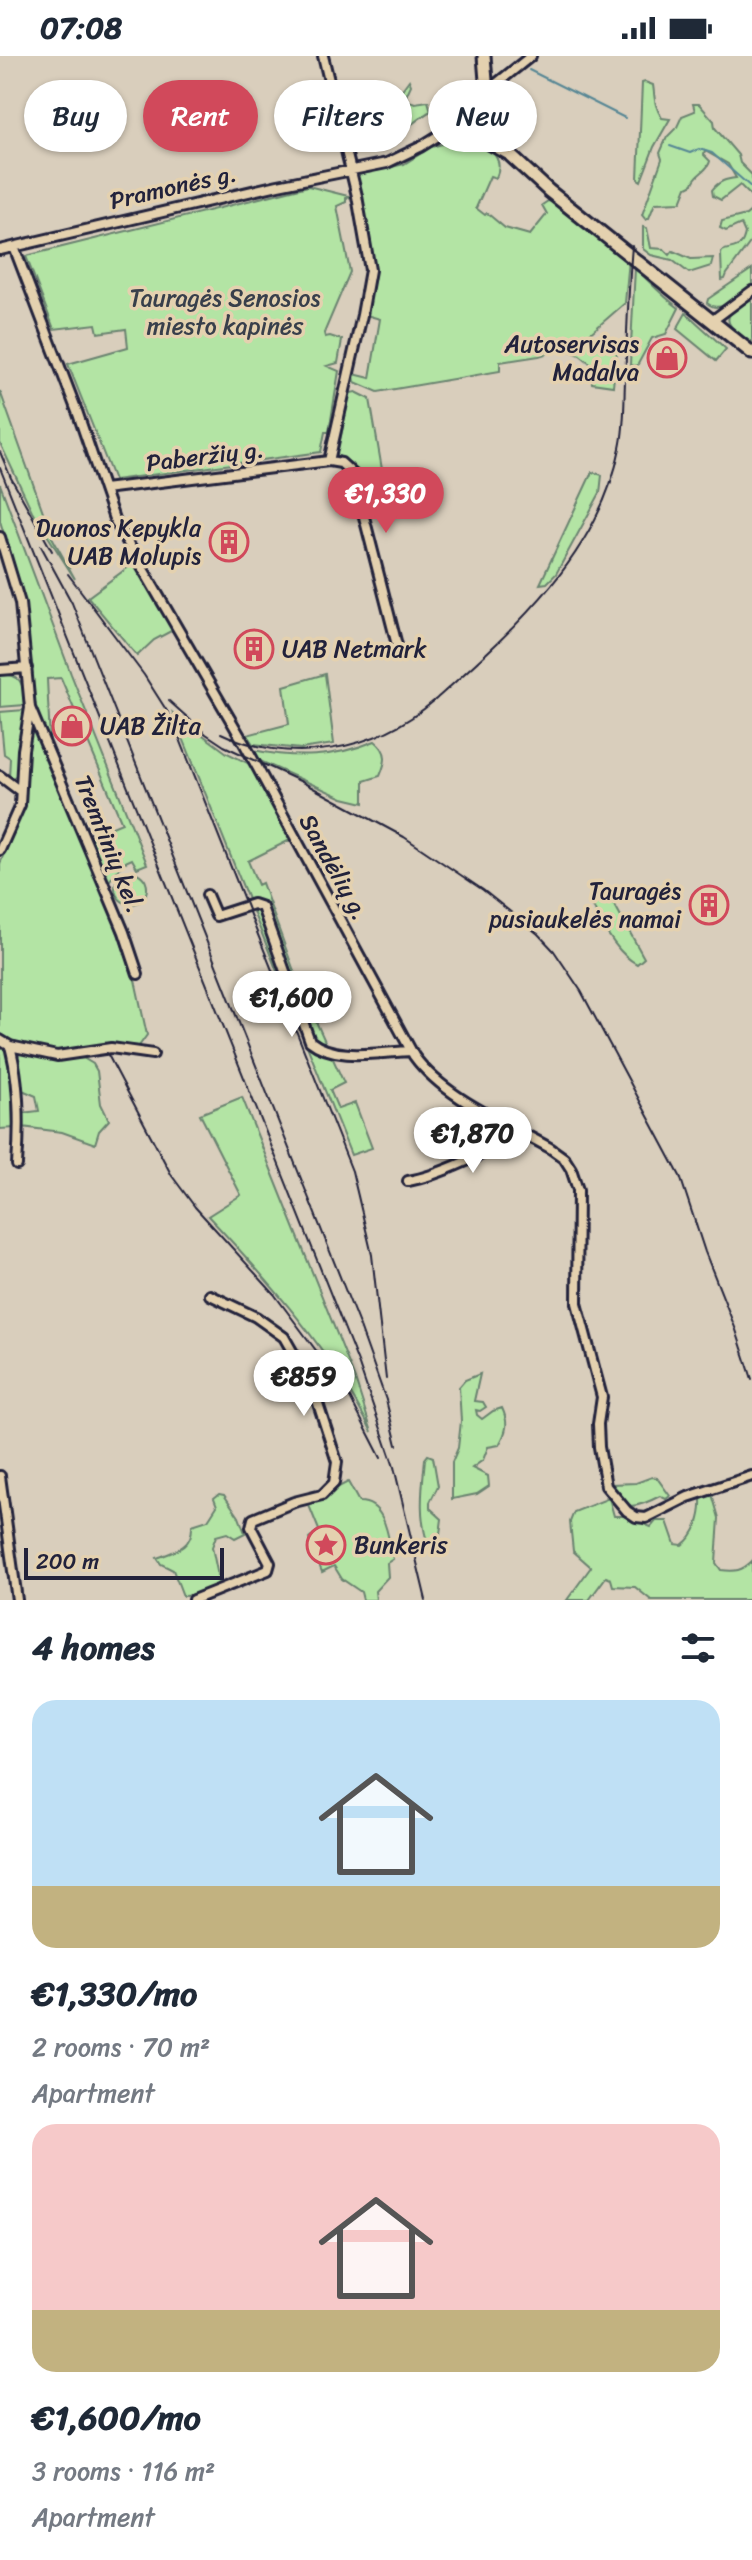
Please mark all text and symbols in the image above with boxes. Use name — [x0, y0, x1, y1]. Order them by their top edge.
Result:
text: 07:08 — [40, 1, 122, 55]
chip: Buy — [24, 80, 127, 152]
chip: Rent — [143, 80, 258, 152]
chip: Filters — [274, 80, 412, 152]
chip: New — [428, 80, 537, 152]
street label: Pramonės g. — [105, 152, 241, 222]
park label: Tauragės Senosios miesto kapinės — [130, 277, 321, 347]
place label: Autoservisas Madalva — [504, 323, 639, 393]
shop icon: Autoservisas Madalva — [646, 337, 688, 379]
street label: Paberžių g. — [144, 428, 266, 484]
pin: €1,330 — [321, 467, 451, 535]
text: €1,330 — [346, 470, 426, 516]
place label: Duonos Kepykla UAB Molupis — [36, 507, 202, 577]
building icon: Duonos Kepykla UAB Molupis — [208, 521, 250, 563]
building icon: UAB Netmark — [233, 628, 275, 670]
place label: UAB Netmark — [282, 628, 427, 670]
shop icon: UAB Žilta — [51, 705, 93, 747]
place label: UAB Žilta — [100, 705, 202, 747]
street label: Tremtinių kel. — [62, 768, 156, 920]
street label: Sandėlių g. — [287, 806, 381, 928]
place label: Tauragės pusiaukelės namai — [488, 870, 682, 940]
building icon: Tauragės pusiaukelės namai — [688, 884, 730, 926]
pin: €1,600 — [227, 971, 357, 1039]
text: €1,600 — [250, 974, 334, 1020]
pin: €1,870 — [408, 1107, 538, 1175]
text: €1,870 — [432, 1110, 514, 1156]
pin: €859 — [257, 1350, 351, 1418]
text: €859 — [272, 1353, 336, 1399]
place icon: Bunkeris — [305, 1524, 347, 1566]
place label: Bunkeris — [354, 1524, 448, 1566]
text: 200 m — [36, 1542, 99, 1581]
scale bar — [24, 1544, 224, 1580]
text: 4 homes — [32, 1618, 155, 1678]
icon: filters — [676, 1626, 720, 1670]
icon: home — [304, 1752, 448, 1896]
text: €1,330/mo — [32, 1964, 197, 2024]
text: 2 rooms · 70 m² — [32, 2024, 210, 2070]
text: Apartment — [32, 2070, 155, 2116]
icon: home — [304, 2176, 448, 2320]
text: €1,600/mo — [32, 2388, 201, 2448]
text: 3 rooms · 116 m² — [32, 2448, 215, 2494]
text: Apartment — [32, 2494, 155, 2540]

